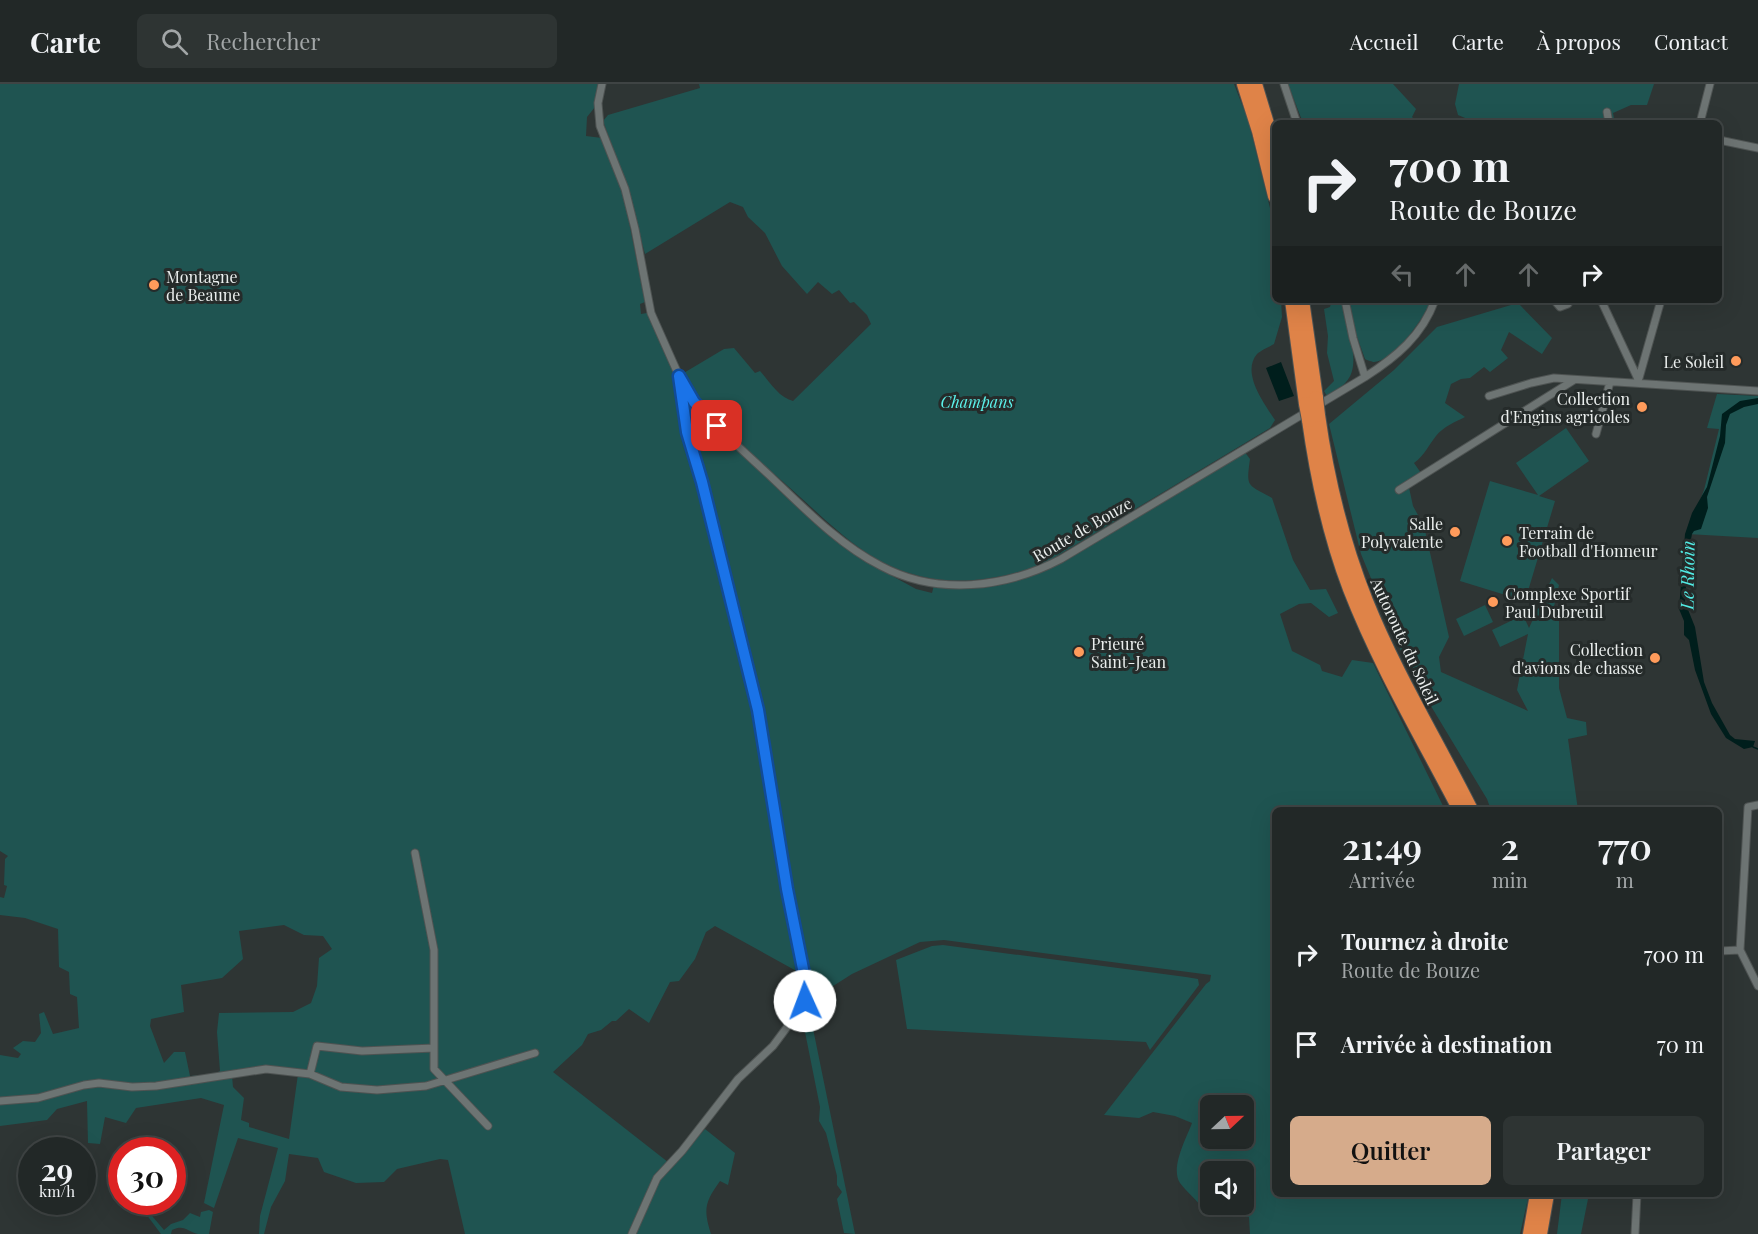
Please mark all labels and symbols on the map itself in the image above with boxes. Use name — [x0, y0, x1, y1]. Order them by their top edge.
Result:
place label: Montagne de Beaune — [166, 266, 240, 305]
marker: Montagne de Beaune — [147, 278, 161, 292]
place label: Le Soleil — [1663, 351, 1724, 372]
marker: Le Soleil — [1729, 354, 1743, 368]
place label: Collection d'Engins agricoles — [1500, 388, 1630, 427]
park label: Champans — [940, 391, 1014, 412]
pin — [691, 400, 742, 451]
marker: Collection d'Engins agricoles — [1635, 400, 1649, 414]
street label: Route de Bouze — [1029, 492, 1135, 566]
place label: Salle Polyvalente — [1361, 513, 1443, 552]
place label: Terrain de Football d'Honneur — [1519, 522, 1658, 561]
marker: Salle Polyvalente — [1448, 525, 1462, 539]
marker: Terrain de Football d'Honneur — [1500, 534, 1514, 548]
water label: Le Rhoin — [1674, 540, 1700, 611]
street label: Autoroute du Soleil — [1366, 573, 1444, 708]
place label: Complexe Sportif Paul Dubreuil — [1505, 583, 1632, 622]
marker: Complexe Sportif Paul Dubreuil — [1486, 595, 1500, 609]
place label: Prieuré Saint-Jean — [1091, 633, 1166, 672]
place label: Collection d'avions de chasse — [1512, 639, 1643, 678]
marker: Prieuré Saint-Jean — [1072, 645, 1086, 659]
marker: Collection d'avions de chasse — [1648, 651, 1662, 665]
position arrow — [773, 969, 837, 1033]
north arrow — [1200, 1095, 1254, 1149]
speed limit sign: 30 — [108, 1137, 186, 1215]

